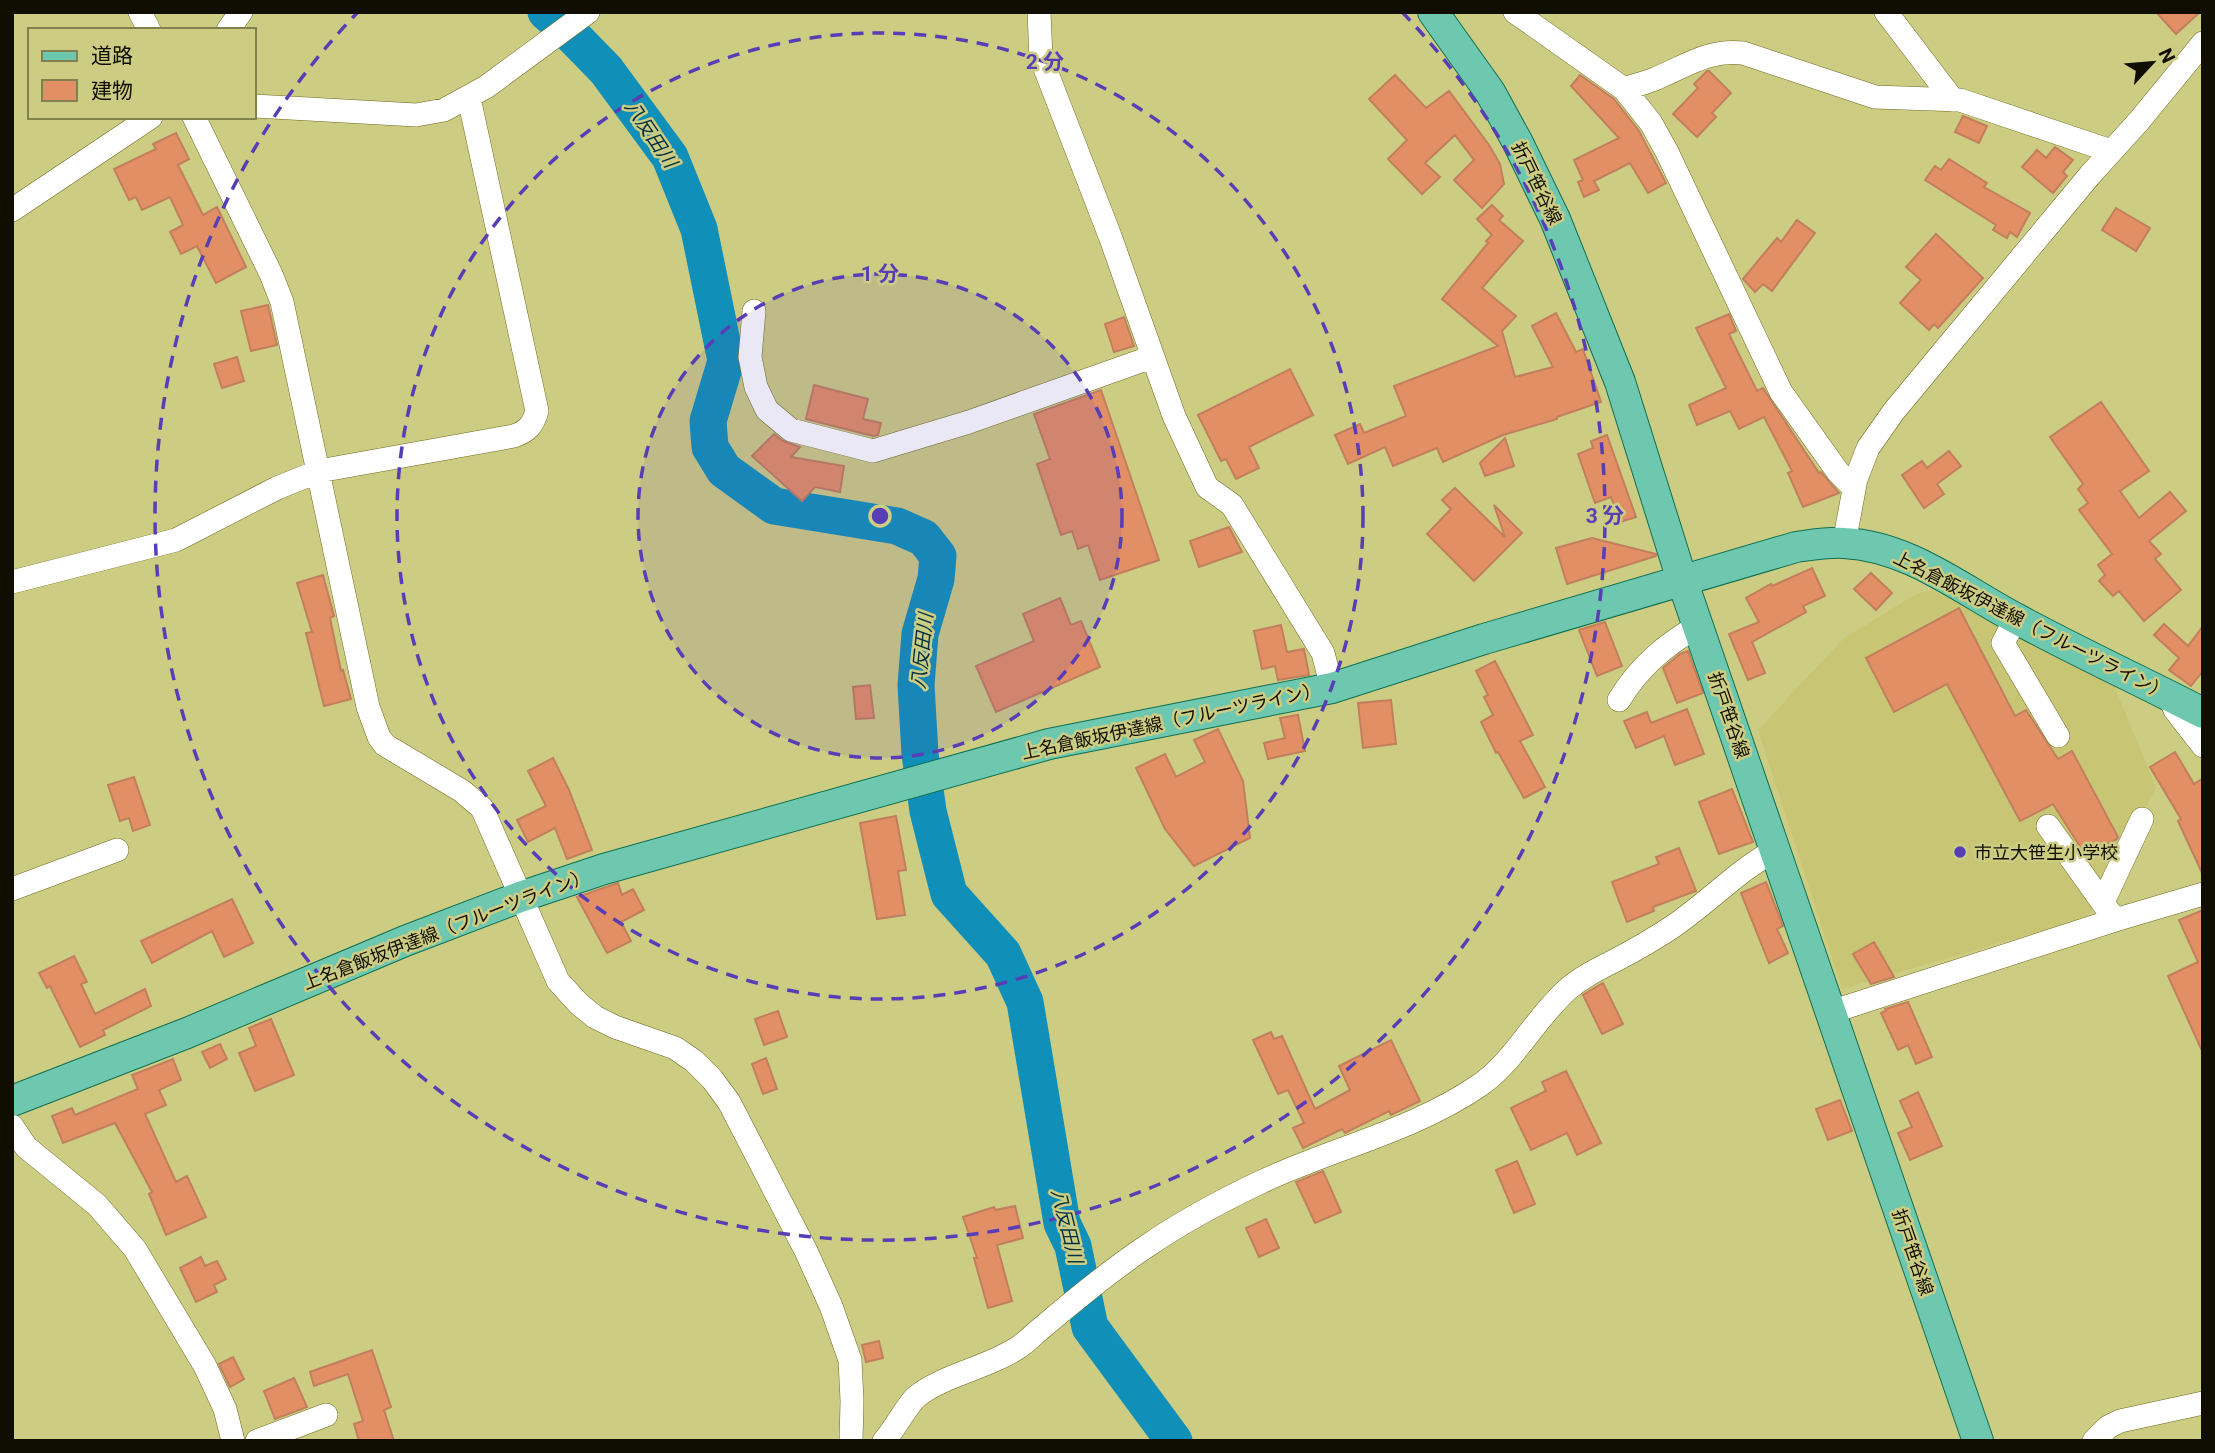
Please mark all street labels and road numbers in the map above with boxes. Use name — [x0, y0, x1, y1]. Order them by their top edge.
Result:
street label: 折戸笹谷線 — [1508, 138, 1566, 228]
street label: 上名倉飯坂伊達線（フルーツライン） — [1890, 546, 2172, 704]
street label: 折戸笹谷線 — [1704, 669, 1754, 761]
street label: 上名倉飯坂伊達線（フルーツライン） — [1019, 679, 1323, 763]
street label: 上名倉飯坂伊達線（フルーツライン） — [300, 864, 592, 994]
street label: 折戸笹谷線 — [1888, 1206, 1938, 1298]

